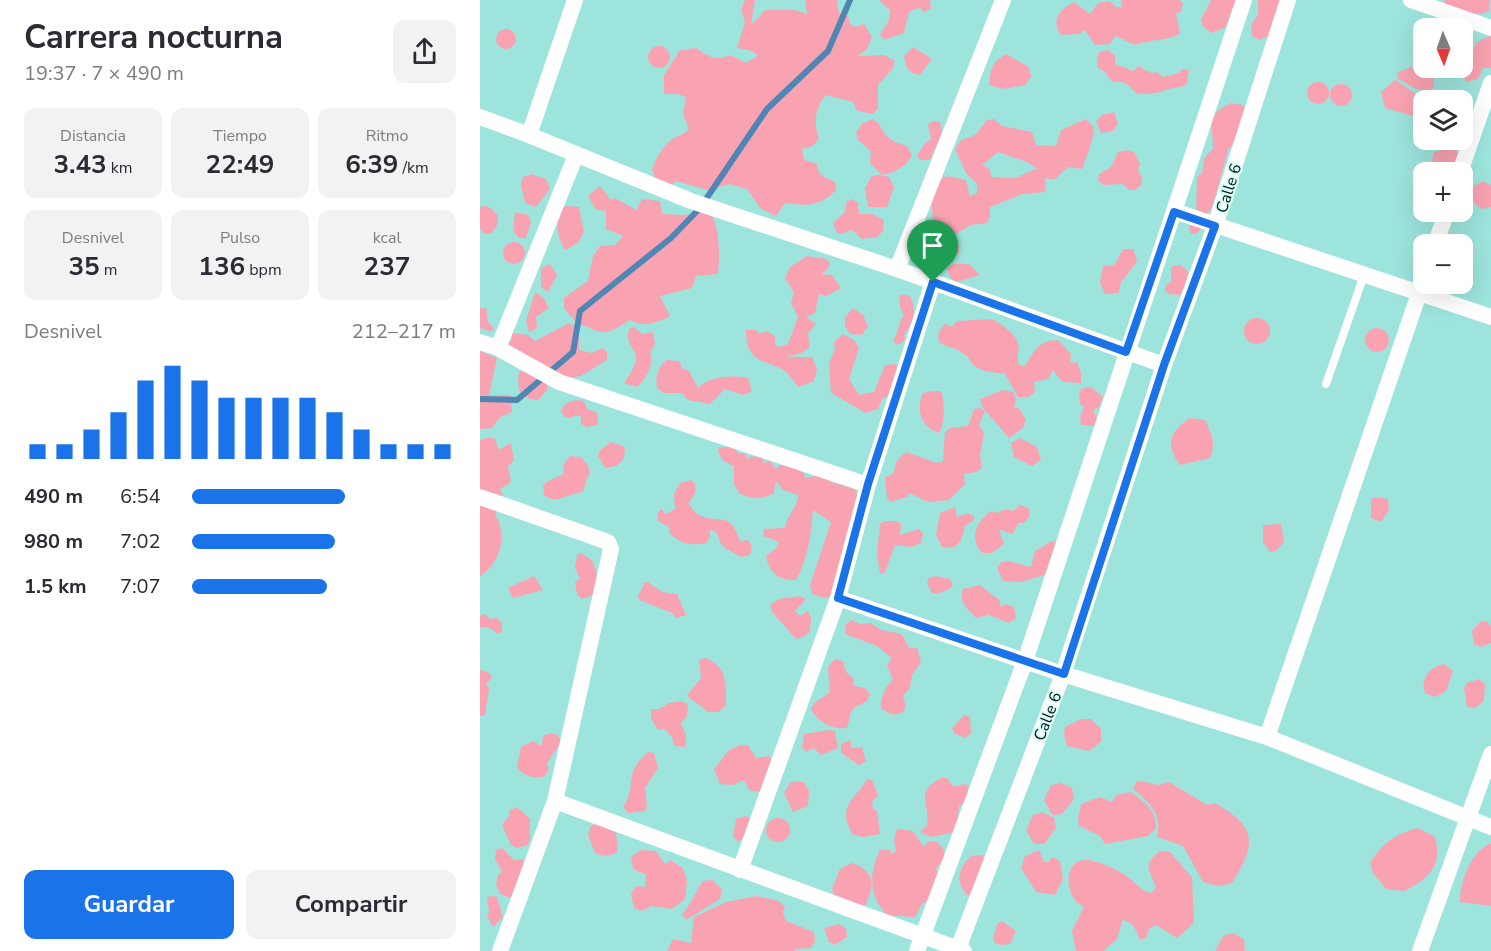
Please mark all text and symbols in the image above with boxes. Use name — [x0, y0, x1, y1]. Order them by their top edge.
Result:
text: Carrera nocturna — [24, 15, 283, 60]
north arrow — [1413, 18, 1473, 78]
map controls — [1413, 18, 1473, 294]
button: share — [393, 20, 456, 83]
text: 19:37 · 7 × 490 m — [24, 60, 184, 87]
button: layers — [1413, 90, 1473, 150]
text: Distancia — [60, 125, 126, 147]
text: Tiempo — [213, 125, 267, 147]
text: Ritmo — [366, 125, 408, 147]
text: 3.43 — [53, 147, 107, 182]
text: 22:49 — [206, 147, 274, 182]
text: 6:39 — [345, 147, 398, 182]
text: km — [107, 157, 133, 179]
text: /km — [398, 157, 429, 179]
street label: Calle 6 — [1211, 161, 1247, 216]
button: + — [1413, 162, 1473, 222]
pin — [907, 220, 958, 282]
text: Desnivel — [62, 227, 124, 249]
text: Pulso — [220, 227, 260, 249]
text: kcal — [373, 227, 401, 249]
icon: arrive — [916, 229, 949, 262]
button: − — [1413, 234, 1473, 294]
text: 35 — [68, 249, 100, 284]
text: 136 — [198, 249, 245, 284]
text: 237 — [364, 249, 410, 284]
text: m — [100, 259, 118, 281]
text: bpm — [245, 259, 282, 281]
text: Desnivel — [24, 318, 102, 345]
text: 212–217 m — [352, 318, 456, 345]
text: 490 m — [24, 483, 83, 510]
text: 6:54 — [120, 483, 161, 510]
text: 980 m — [24, 528, 83, 555]
text: 7:02 — [120, 528, 161, 555]
text: 1.5 km — [24, 573, 87, 600]
text: 7:07 — [120, 573, 161, 600]
street label: Calle 6 — [1029, 689, 1067, 744]
button: Guardar — [24, 870, 234, 939]
button: Compartir — [246, 870, 456, 939]

